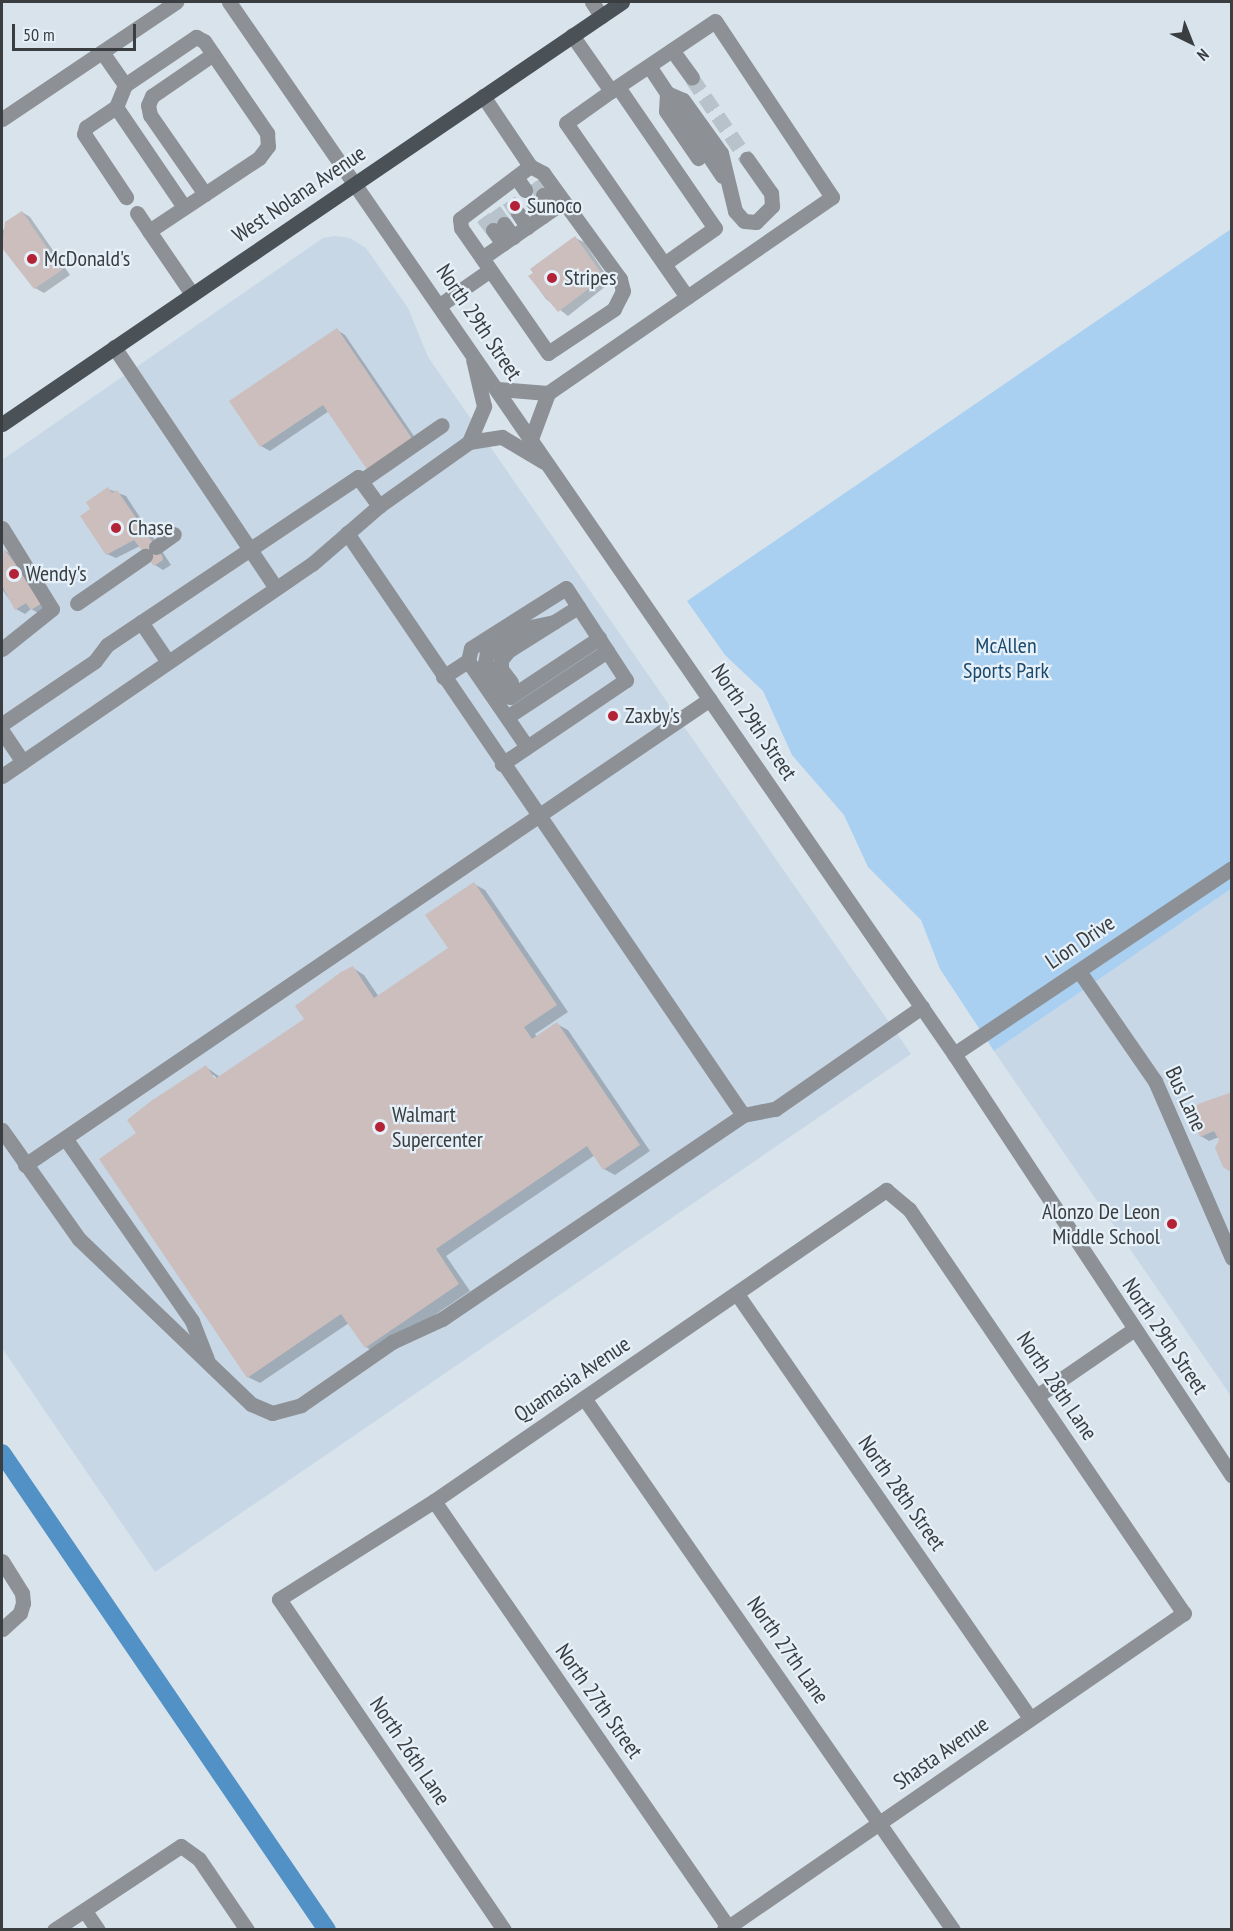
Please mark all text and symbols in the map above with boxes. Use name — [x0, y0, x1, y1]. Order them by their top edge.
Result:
scale bar — [15, 12, 140, 50]
north arrow — [1161, 12, 1221, 72]
text: 50 m — [23, 23, 55, 46]
text: N — [1193, 45, 1213, 65]
street label: West Nolana Avenue — [227, 140, 371, 248]
place label: Sunoco — [527, 193, 582, 219]
marker: Sunoco — [508, 199, 522, 213]
place label: McDonald's — [44, 246, 130, 272]
marker: McDonald's — [25, 252, 39, 266]
street label: North 29th Street — [431, 259, 527, 385]
place label: Stripes — [564, 265, 616, 291]
marker: Stripes — [545, 271, 559, 285]
place label: Chase — [128, 515, 173, 541]
marker: Chase — [109, 521, 123, 535]
place label: Wendy's — [26, 561, 87, 587]
marker: Wendy's — [7, 567, 21, 581]
park label: McAllen Sports Park — [963, 632, 1049, 684]
street label: North 29th Street — [706, 659, 802, 785]
place label: Zaxby's — [625, 703, 680, 729]
marker: Zaxby's — [606, 709, 620, 723]
street label: Lion Drive — [1040, 909, 1120, 975]
street label: Bus Lane — [1160, 1062, 1212, 1136]
place label: Walmart Supercenter — [392, 1101, 483, 1152]
marker: Walmart Supercenter — [373, 1120, 387, 1134]
place label: Alonzo De Leon Middle School — [1042, 1198, 1160, 1250]
marker: Alonzo De Leon Middle School — [1165, 1217, 1179, 1231]
street label: North 29th Street — [1117, 1273, 1213, 1399]
street label: North 28th Lane — [1011, 1327, 1103, 1445]
street label: Quamasia Avenue — [509, 1330, 635, 1428]
street label: North 28th Street — [853, 1431, 951, 1555]
street label: North 27th Lane — [741, 1591, 835, 1709]
street label: North 27th Street — [550, 1639, 648, 1763]
street label: North 26th Lane — [364, 1692, 456, 1810]
street label: Shasta Avenue — [888, 1711, 994, 1795]

